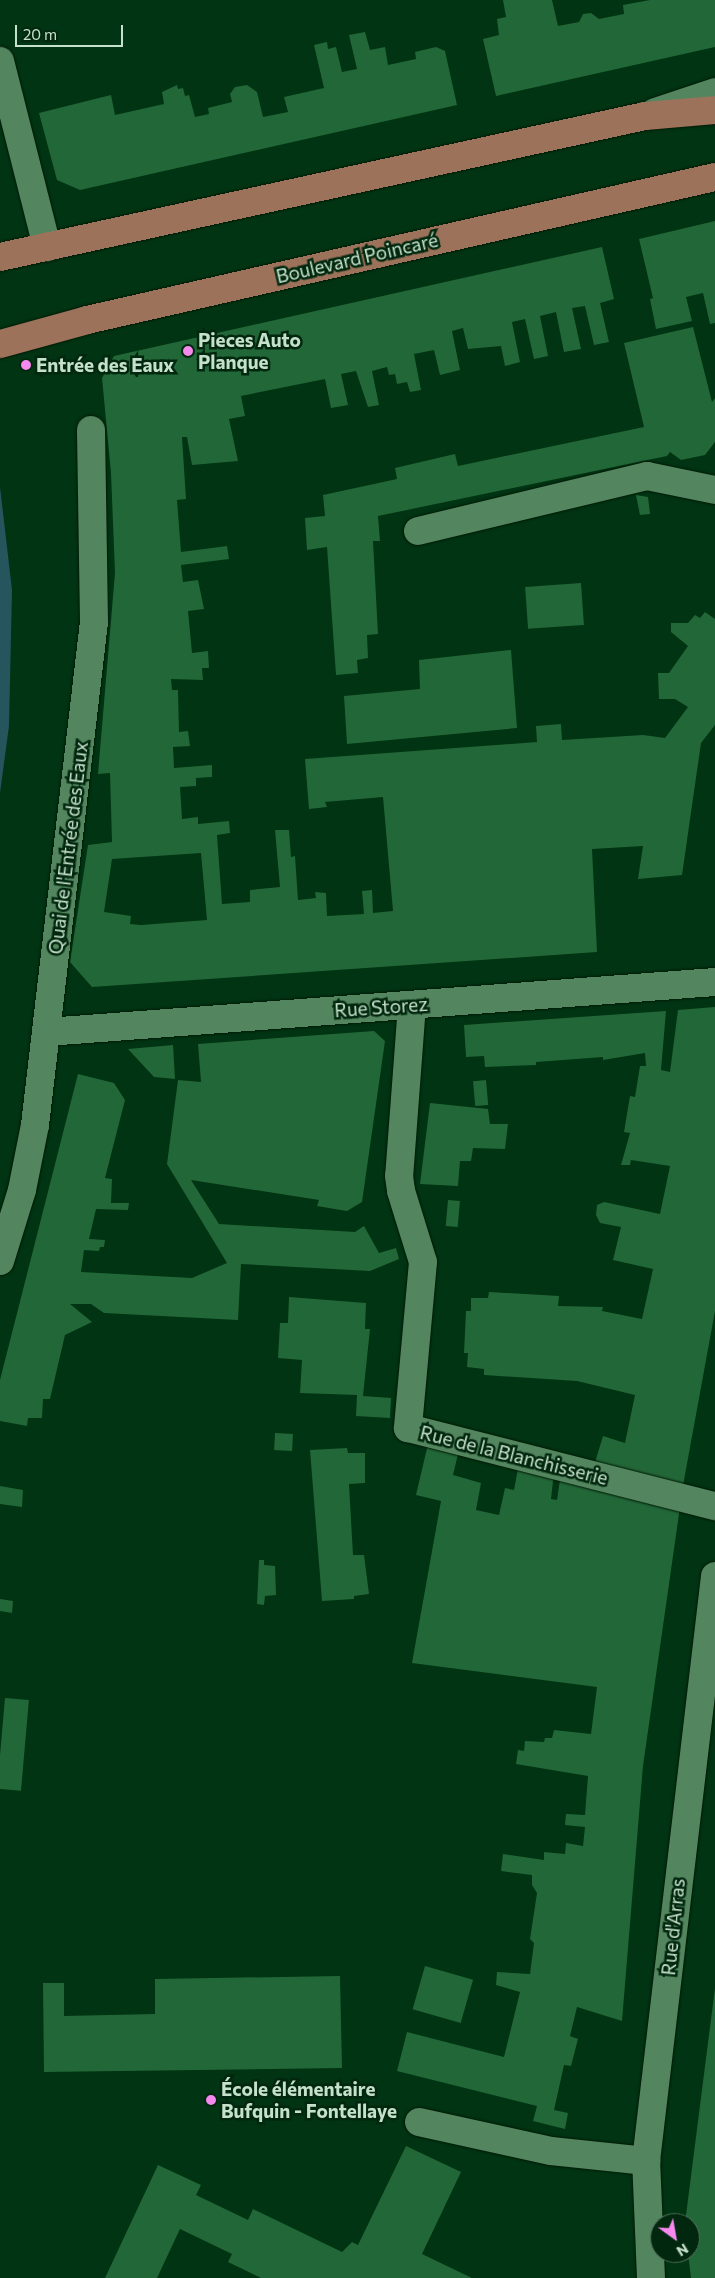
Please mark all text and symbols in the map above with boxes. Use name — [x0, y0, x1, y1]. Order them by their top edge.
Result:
scale bar — [18, 15, 125, 47]
text: 20 m — [23, 25, 57, 43]
street label: Boulevard Poincaré — [274, 228, 440, 288]
place label: Pieces Auto Planque — [198, 329, 301, 373]
marker: Pieces Auto Planque — [182, 345, 194, 357]
place label: Entrée des Eaux — [36, 354, 174, 376]
marker: Entrée des Eaux — [20, 359, 32, 371]
street label: Quai de l'Entrée des Eaux — [44, 740, 92, 956]
street label: Rue Storez — [334, 992, 428, 1022]
street label: Rue de la Blanchisserie — [418, 1421, 610, 1489]
street label: Rue d'Arras — [657, 1877, 689, 1977]
place label: École élémentaire Bufquin - Fontellaye — [221, 2078, 397, 2122]
marker: École élémentaire Bufquin - Fontellaye — [205, 2094, 217, 2106]
north arrow — [650, 2213, 700, 2263]
text: N — [674, 2240, 692, 2260]

